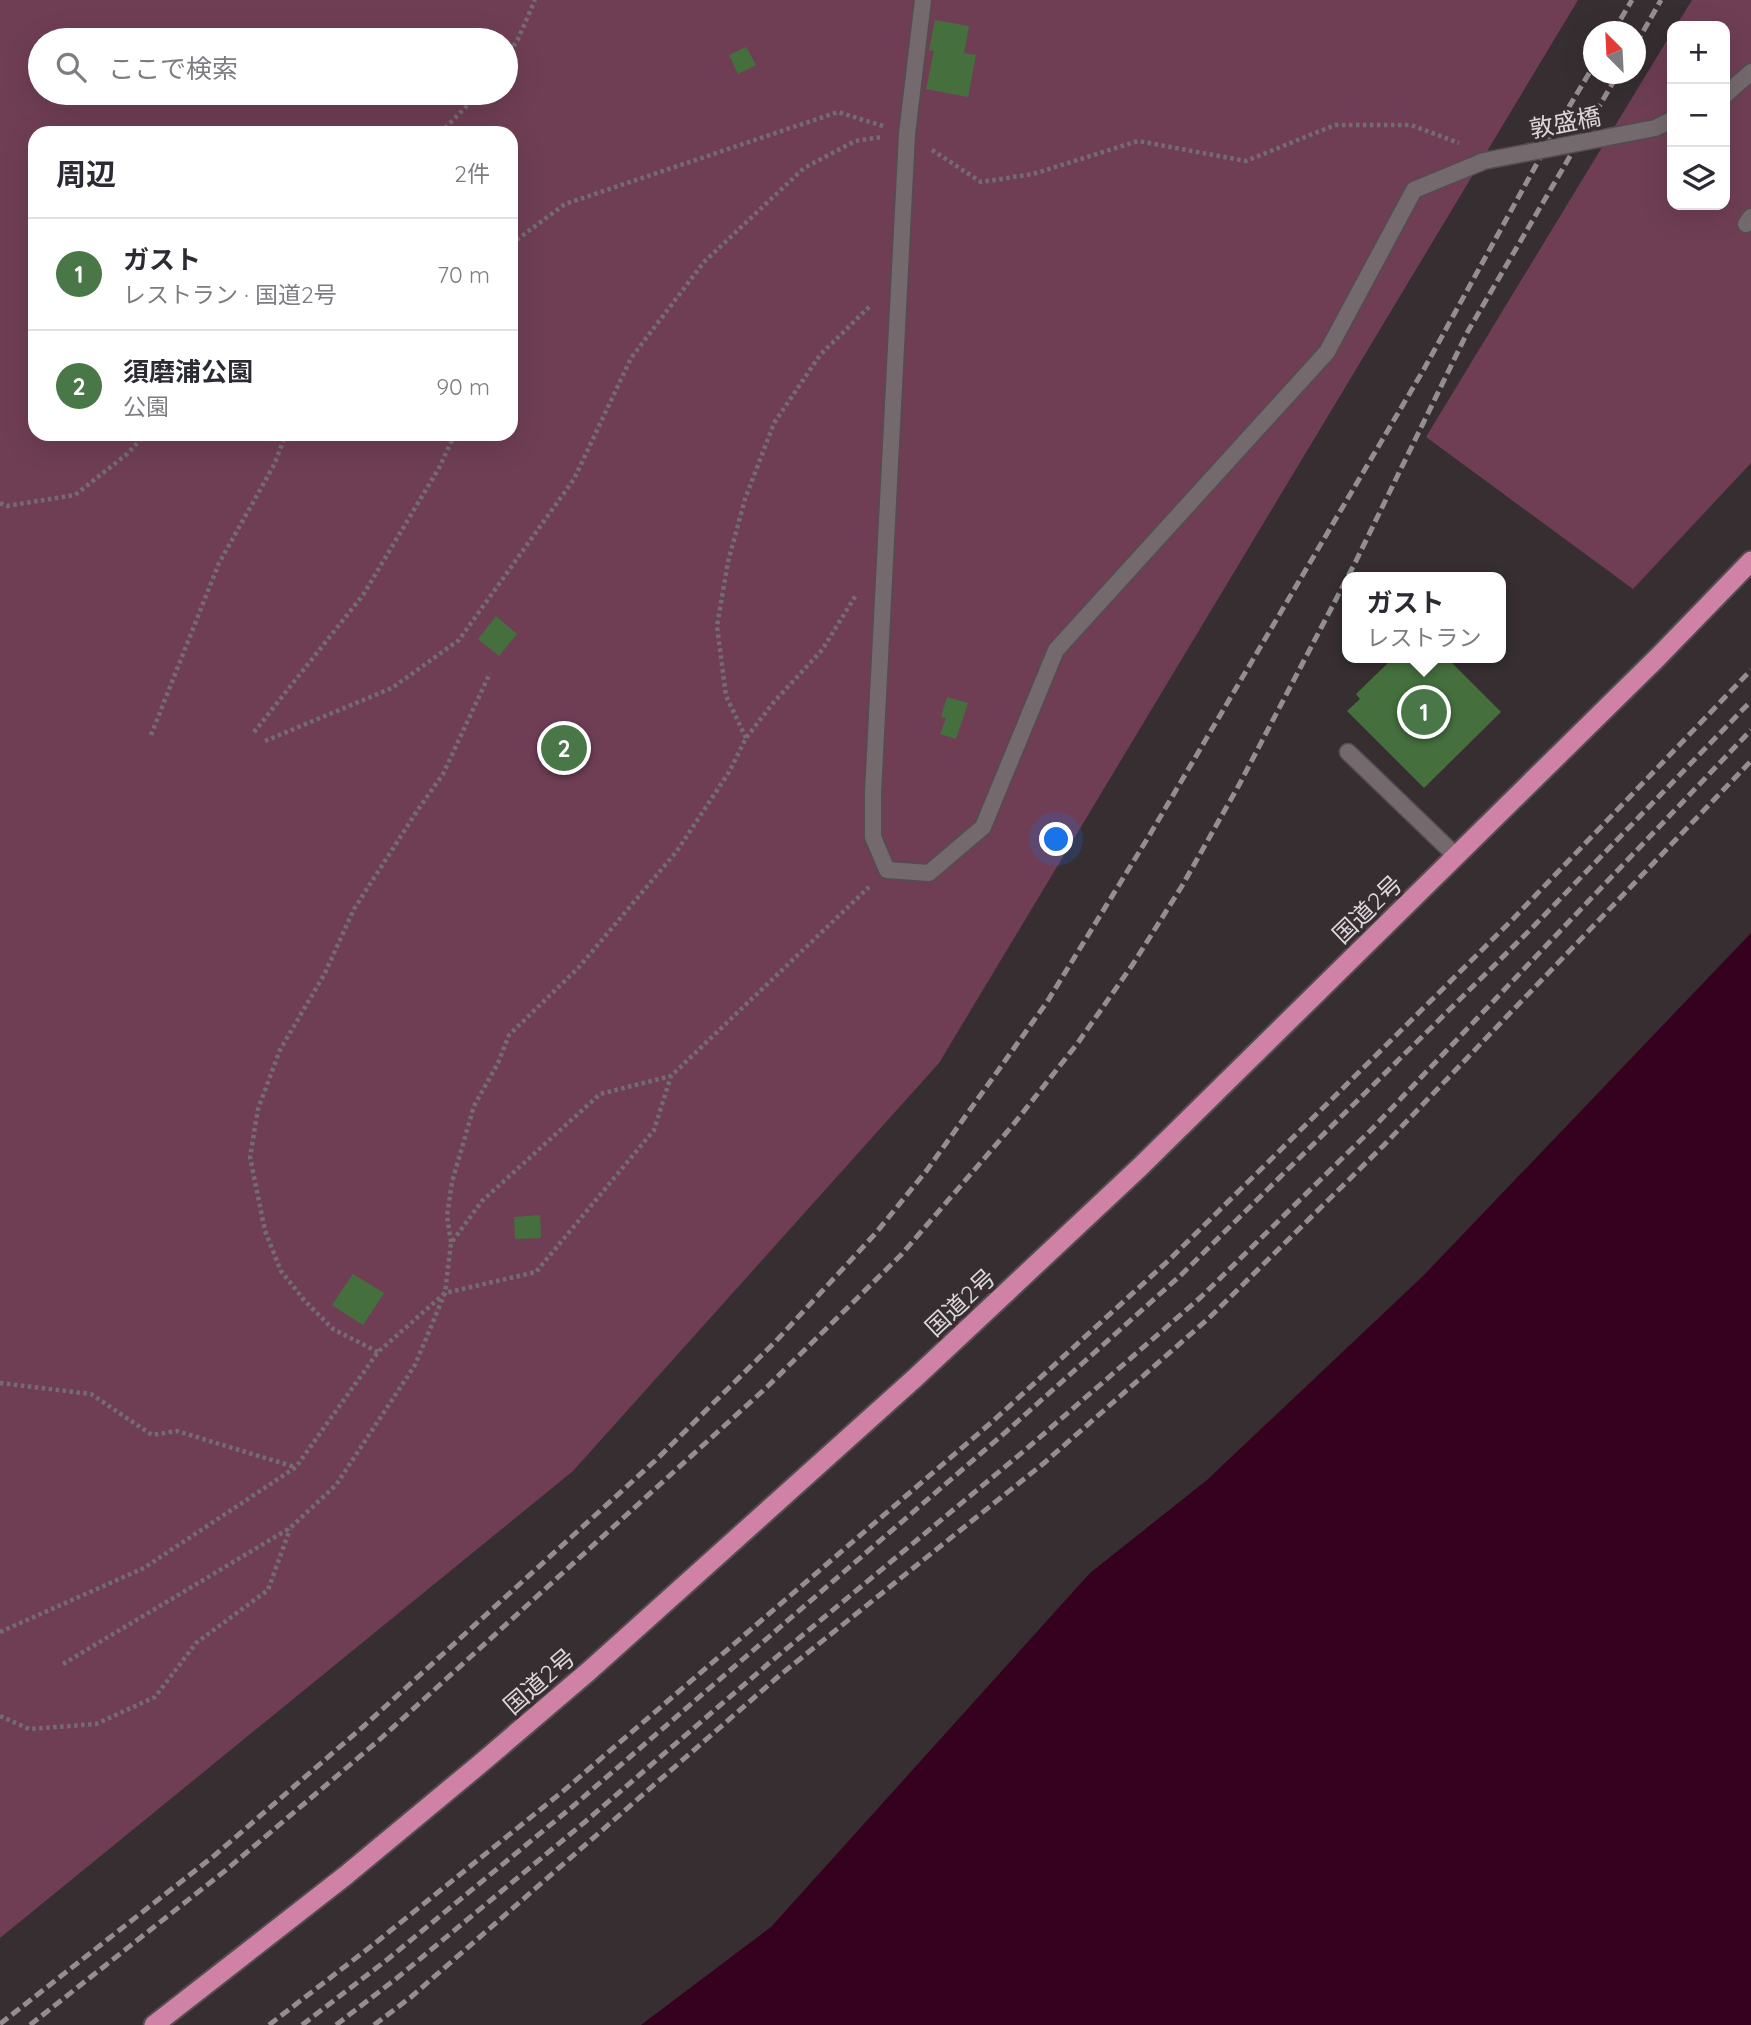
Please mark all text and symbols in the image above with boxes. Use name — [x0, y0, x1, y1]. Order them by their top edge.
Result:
north arrow — [1583, 21, 1646, 84]
map controls — [1667, 21, 1730, 210]
button: + — [1667, 21, 1730, 84]
search box — [28, 28, 518, 105]
icon: search — [52, 48, 90, 86]
text: ここで検索 — [108, 52, 238, 85]
button: − — [1667, 84, 1730, 147]
street label: 敦盛橋 — [1527, 100, 1603, 144]
button: layers — [1667, 147, 1730, 210]
text: 周辺 — [56, 155, 116, 193]
text: 2件 — [454, 159, 490, 188]
text: ガスト — [123, 243, 201, 276]
text: 1 — [75, 260, 83, 289]
text: 70 m — [437, 260, 490, 289]
text: レストラン · 国道2号 — [123, 280, 337, 309]
text: 須磨浦公園 — [123, 355, 253, 388]
text: 2 — [72, 372, 86, 401]
text: 90 m — [436, 372, 490, 401]
text: 公園 — [123, 392, 169, 421]
popup — [1342, 572, 1506, 663]
text: ガスト — [1367, 586, 1445, 619]
text: レストラン — [1367, 623, 1482, 652]
pin: 1 — [1401, 686, 1447, 738]
pin: 2 — [541, 722, 587, 774]
your location — [1039, 822, 1073, 856]
street label: 国道2号 — [1326, 869, 1408, 949]
street label: 国道2号 — [919, 1262, 1001, 1342]
street label: 国道2号 — [497, 1642, 581, 1720]

